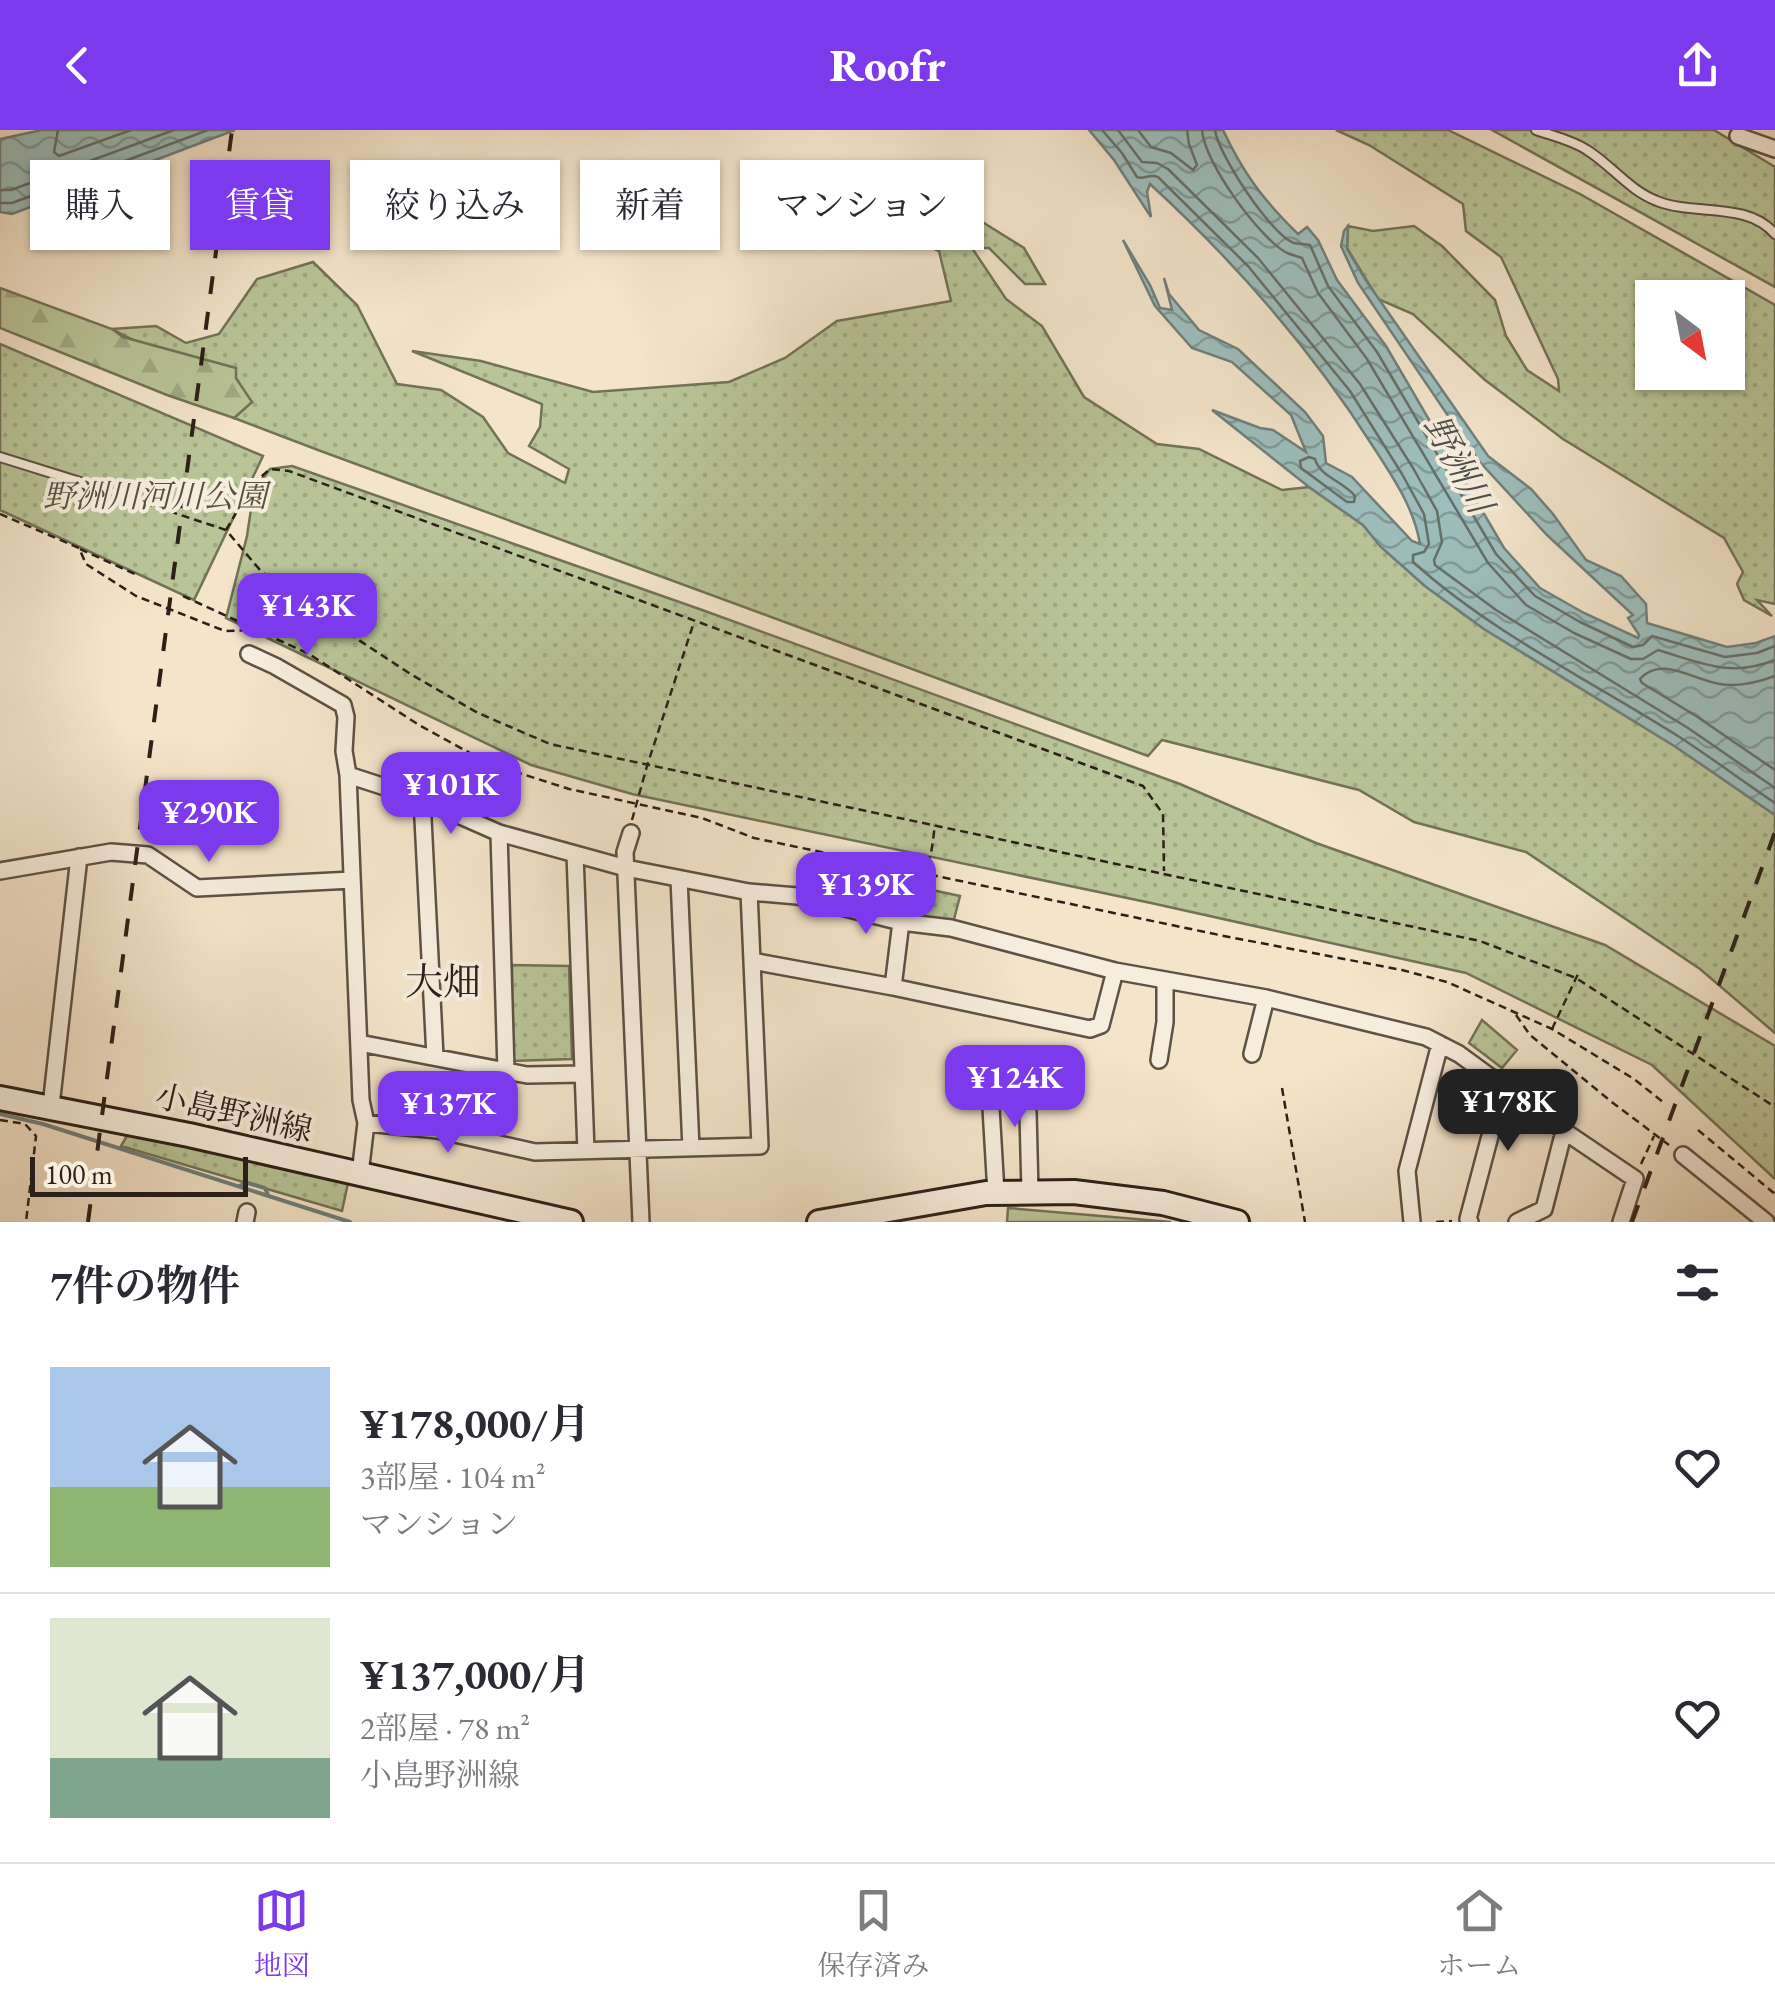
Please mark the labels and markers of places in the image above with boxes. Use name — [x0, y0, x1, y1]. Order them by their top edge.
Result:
pin: ¥143K — [237, 573, 377, 658]
pin: ¥101K — [381, 752, 521, 837]
pin: ¥290K — [139, 780, 279, 865]
pin: ¥139K — [796, 852, 936, 937]
pin: ¥124K — [945, 1045, 1085, 1130]
pin: ¥178K — [1438, 1069, 1578, 1154]
pin: ¥137K — [378, 1071, 518, 1156]

